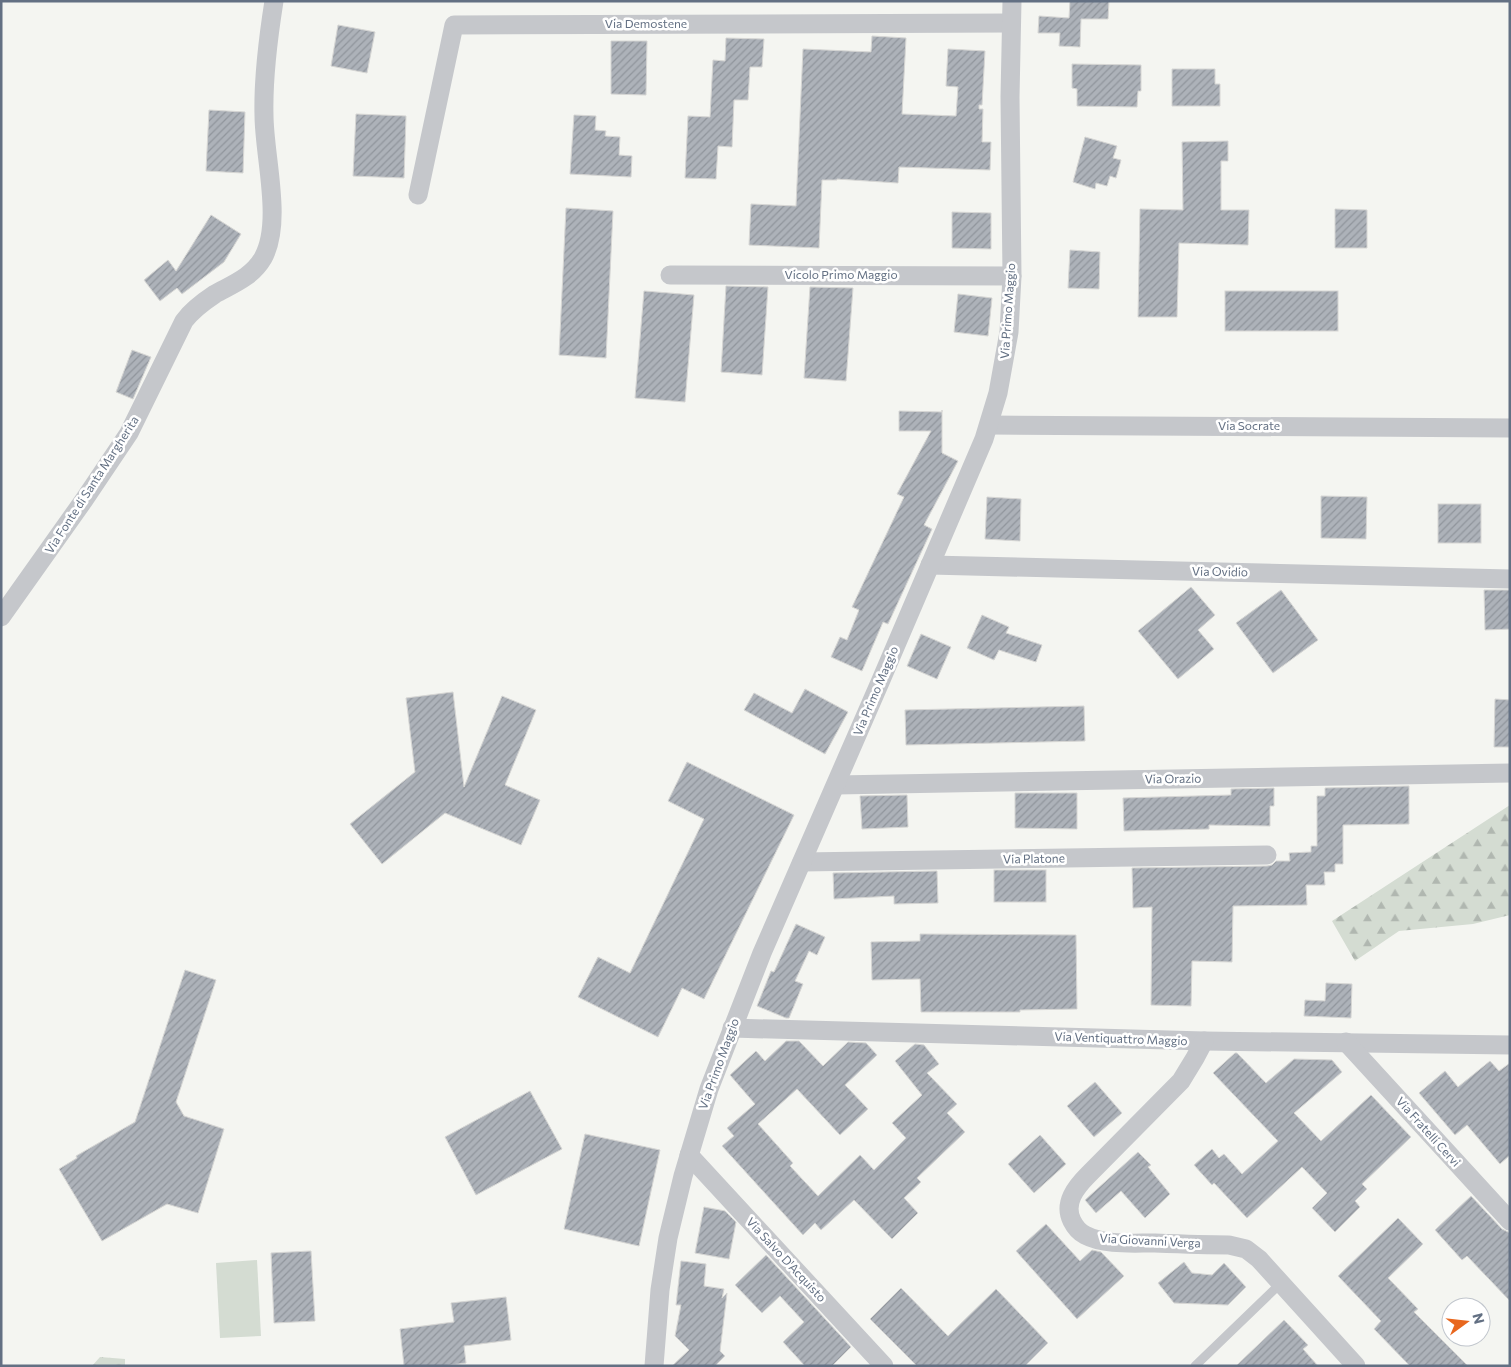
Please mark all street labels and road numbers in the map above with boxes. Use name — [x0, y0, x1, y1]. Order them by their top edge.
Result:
street label: Via Demostene — [605, 16, 687, 30]
street label: Via Primo Maggio — [997, 262, 1017, 359]
street label: Vicolo Primo Maggio — [784, 267, 898, 281]
street label: Via Fonte di Santa Margherita — [41, 413, 141, 556]
street label: Via Socrate — [1218, 418, 1280, 432]
street label: Via Ovidio — [1192, 564, 1248, 578]
street label: Via Primo Maggio — [850, 644, 900, 738]
street label: Via Orazio — [1144, 771, 1202, 785]
street label: Via Platone — [1003, 850, 1065, 866]
street label: Via Primo Maggio — [695, 1016, 741, 1111]
street label: Via Ventiquattro Maggio — [1054, 1029, 1188, 1047]
street label: Via Fratelli Cervi — [1394, 1094, 1464, 1169]
street label: Via Salvo D'Acquisto — [744, 1214, 830, 1304]
street label: Via Giovanni Verga — [1099, 1230, 1201, 1250]

